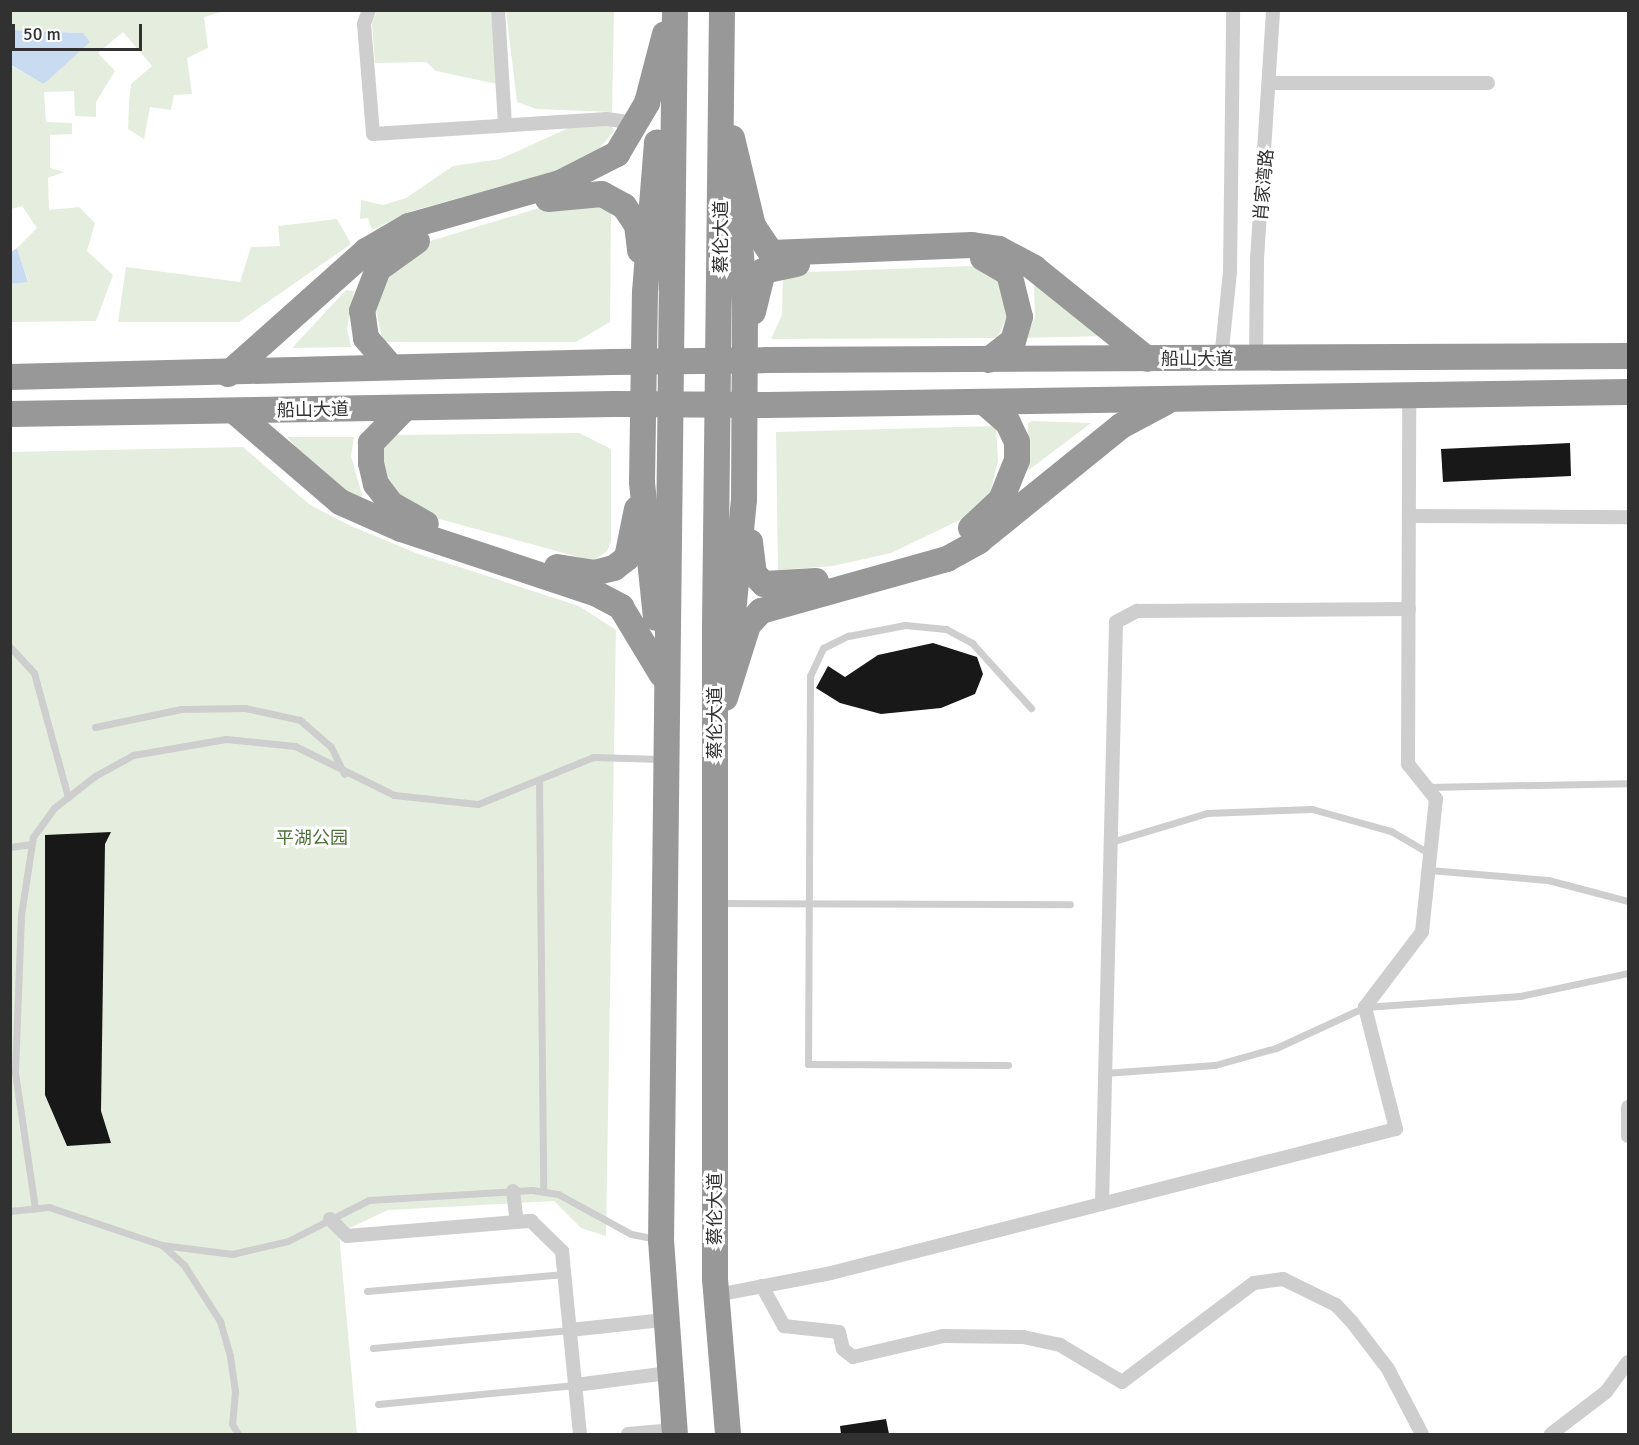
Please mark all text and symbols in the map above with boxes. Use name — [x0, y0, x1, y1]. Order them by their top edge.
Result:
scale bar — [15, 12, 146, 50]
text: 50 m — [23, 23, 61, 45]
street label: 肖家湾路 — [1250, 148, 1278, 222]
street label: 蔡伦大道 — [710, 201, 732, 273]
street label: 船山大道 — [1161, 348, 1233, 370]
street label: 船山大道 — [277, 399, 349, 421]
street label: 蔡伦大道 — [704, 687, 726, 759]
park label: 平湖公园 — [276, 827, 348, 849]
street label: 蔡伦大道 — [704, 1173, 726, 1245]

